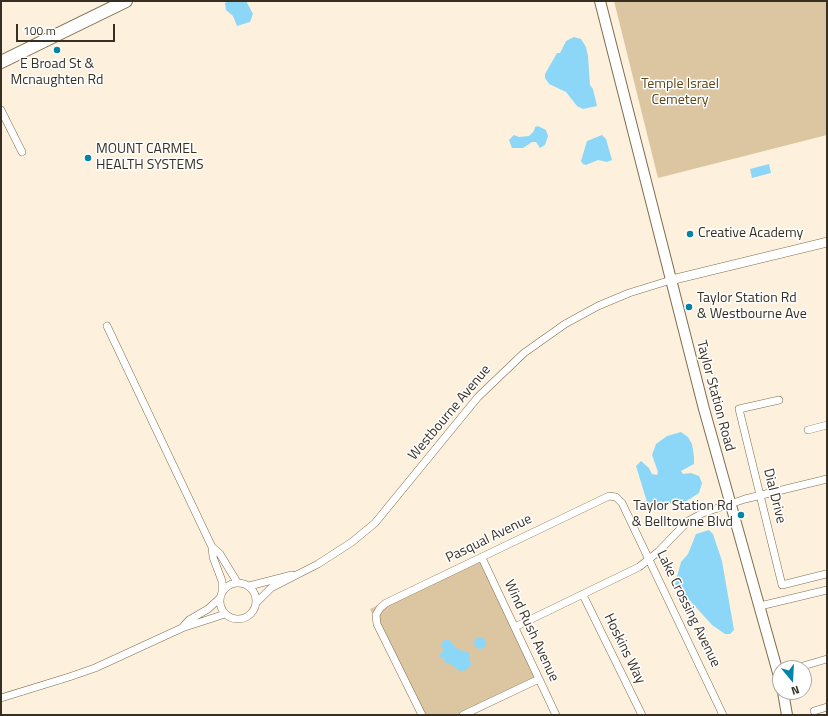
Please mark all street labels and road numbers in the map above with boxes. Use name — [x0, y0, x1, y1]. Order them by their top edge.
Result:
street label: Taylor Station Road — [692, 339, 738, 453]
street label: Westbourne Avenue — [405, 362, 495, 464]
street label: Dial Drive — [759, 467, 789, 525]
street label: Pasqual Avenue — [443, 511, 535, 567]
street label: Lake Crossing Avenue — [652, 548, 724, 670]
street label: Wind Rush Avenue — [500, 577, 562, 685]
street label: Hoskins Way — [600, 611, 648, 687]

